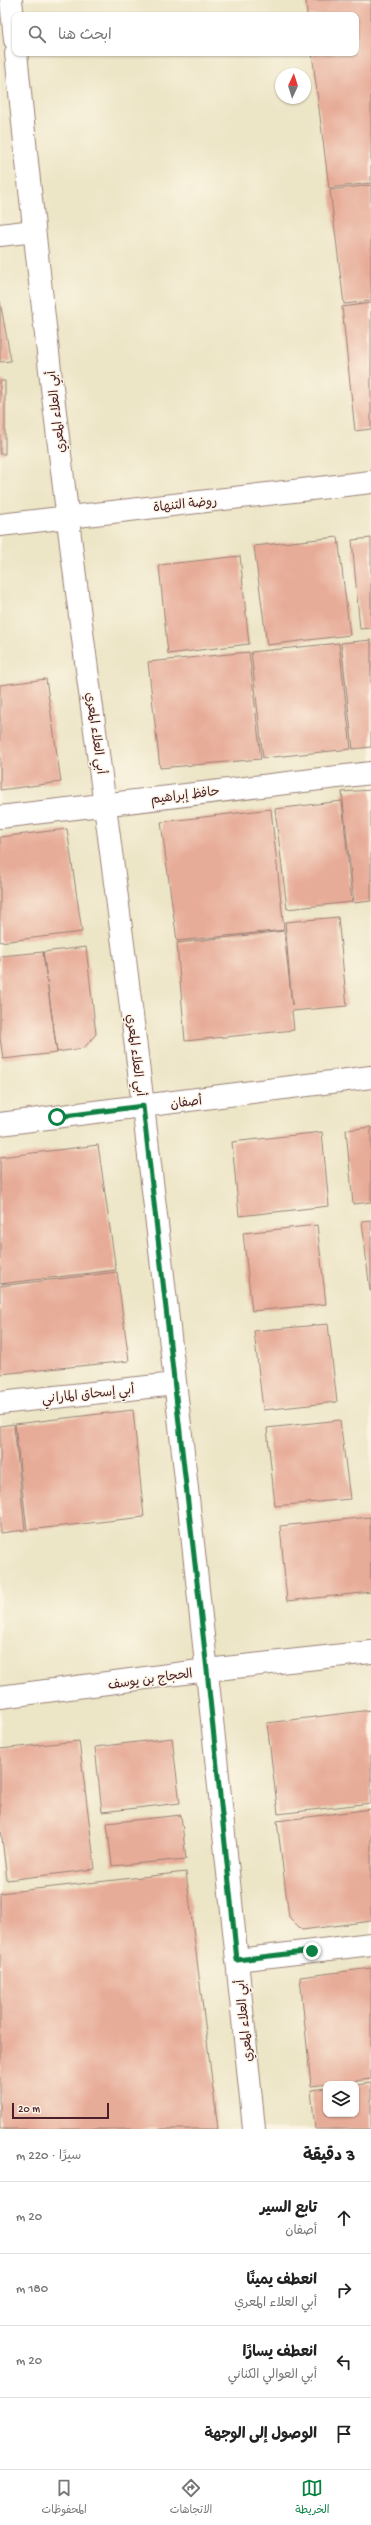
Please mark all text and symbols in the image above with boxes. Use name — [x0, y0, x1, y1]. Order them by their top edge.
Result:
search box — [12, 12, 359, 56]
icon: search — [26, 23, 48, 45]
text: ابحث هنا — [58, 27, 112, 45]
north arrow — [275, 68, 311, 104]
street label: أبي العلاء المعري — [43, 369, 72, 454]
street label: روضة التنهاة — [153, 495, 218, 516]
street label: أبي العلاء المعري — [79, 691, 110, 776]
street label: حافظ إبراهيم — [150, 785, 221, 809]
street label: أبي العلاء المعري — [120, 1013, 149, 1098]
street label: أصفان — [169, 1092, 204, 1113]
route start — [48, 1108, 66, 1126]
street label: أبي إسحاق الماراني — [41, 1381, 136, 1410]
street label: الحجاج بن يوسف — [107, 1667, 194, 1694]
route end — [303, 1942, 321, 1960]
street label: أبي العلاء المعري — [232, 1978, 259, 2063]
map controls — [323, 2081, 359, 2117]
button: layers — [323, 2081, 359, 2117]
scale bar — [12, 2101, 109, 2120]
text: 20 m — [18, 2104, 40, 2116]
text: 3 دقيقة — [303, 2147, 355, 2167]
text: سيرًا · 220 m — [16, 2149, 81, 2164]
text: تابع السير — [260, 2200, 317, 2218]
icon: ahead — [333, 2207, 355, 2229]
text: 20 m — [16, 2210, 42, 2225]
text: أصفان — [285, 2224, 317, 2239]
text: انعطف يمينًا — [246, 2272, 317, 2290]
icon: right — [333, 2279, 355, 2301]
text: 180 m — [16, 2282, 48, 2297]
text: أبي العلاء المعري — [234, 2296, 317, 2311]
text: انعطف يسارًا — [243, 2344, 317, 2362]
icon: left — [333, 2351, 355, 2373]
text: 20 m — [16, 2354, 42, 2369]
text: أبي العوالي الكناني — [228, 2368, 317, 2383]
icon: arrive — [333, 2423, 355, 2445]
text: الوصول إلى الوجهة — [204, 2426, 317, 2444]
tab: المحفوظات — [42, 2477, 87, 2519]
tab: الاتجاهات — [170, 2477, 212, 2519]
tab: الخريطة — [295, 2477, 330, 2519]

